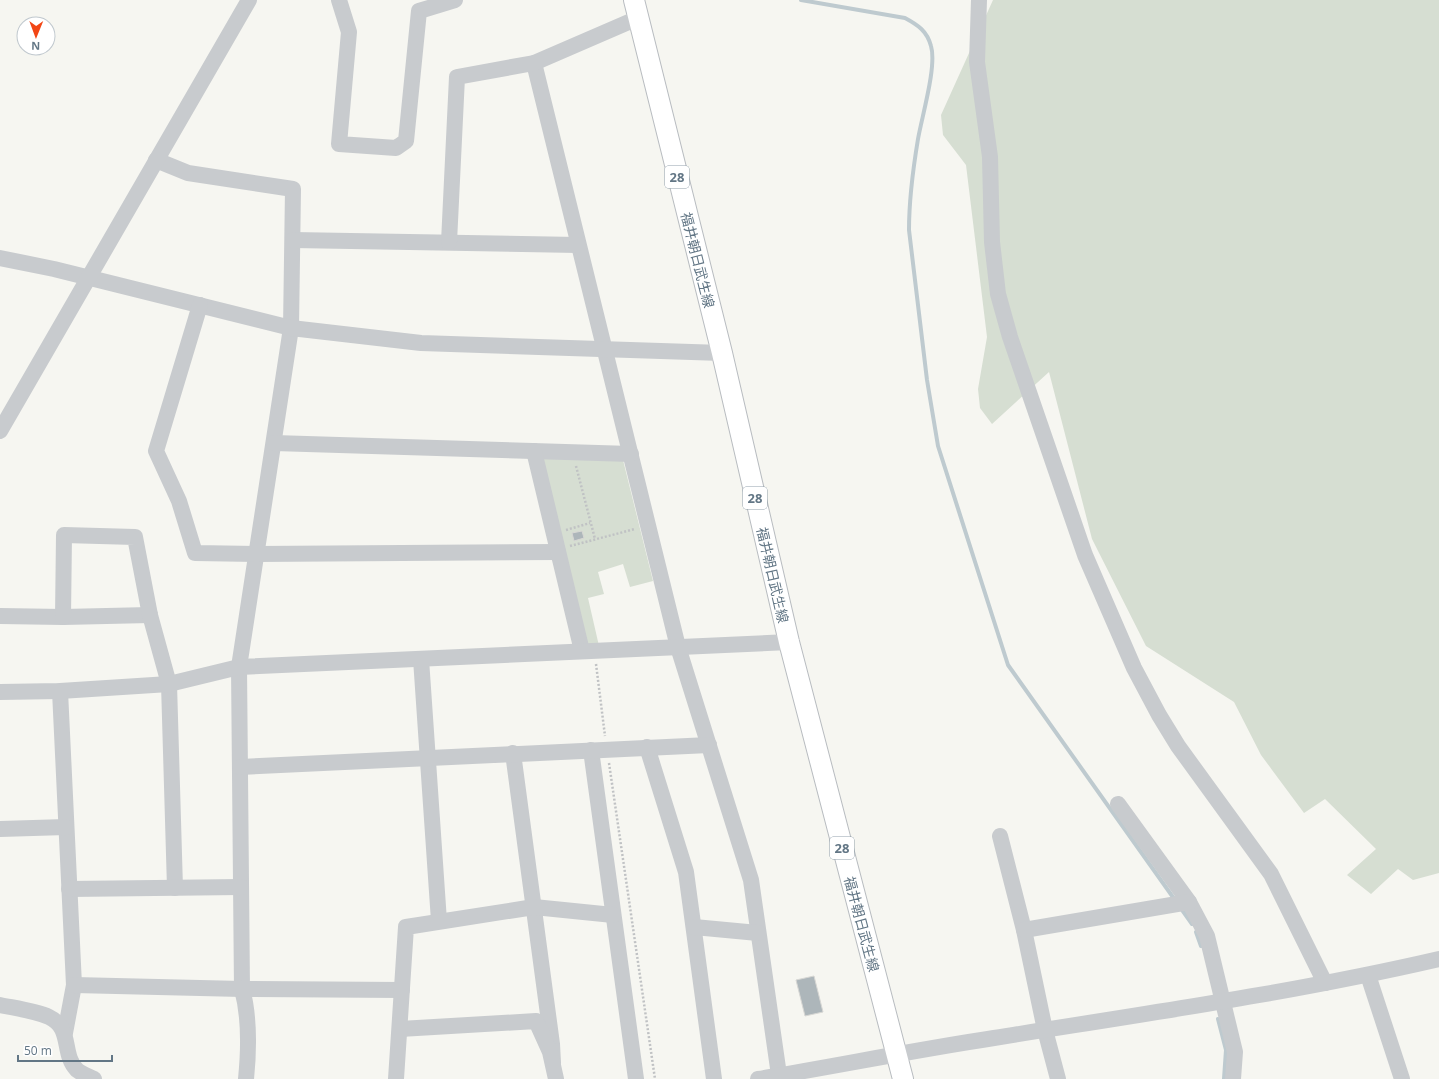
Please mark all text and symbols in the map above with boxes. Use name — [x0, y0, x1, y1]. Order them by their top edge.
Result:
north arrow — [16, 16, 56, 56]
text: N — [31, 39, 40, 54]
road number: 28 — [665, 166, 689, 188]
street label: 福井朝日武生線 — [677, 210, 719, 310]
road number: 28 — [743, 487, 767, 509]
street label: 福井朝日武生線 — [753, 525, 793, 625]
road number: 28 — [830, 837, 854, 859]
street label: 福井朝日武生線 — [840, 874, 884, 974]
scale bar — [18, 1037, 112, 1063]
text: 50 m — [24, 1042, 52, 1059]

